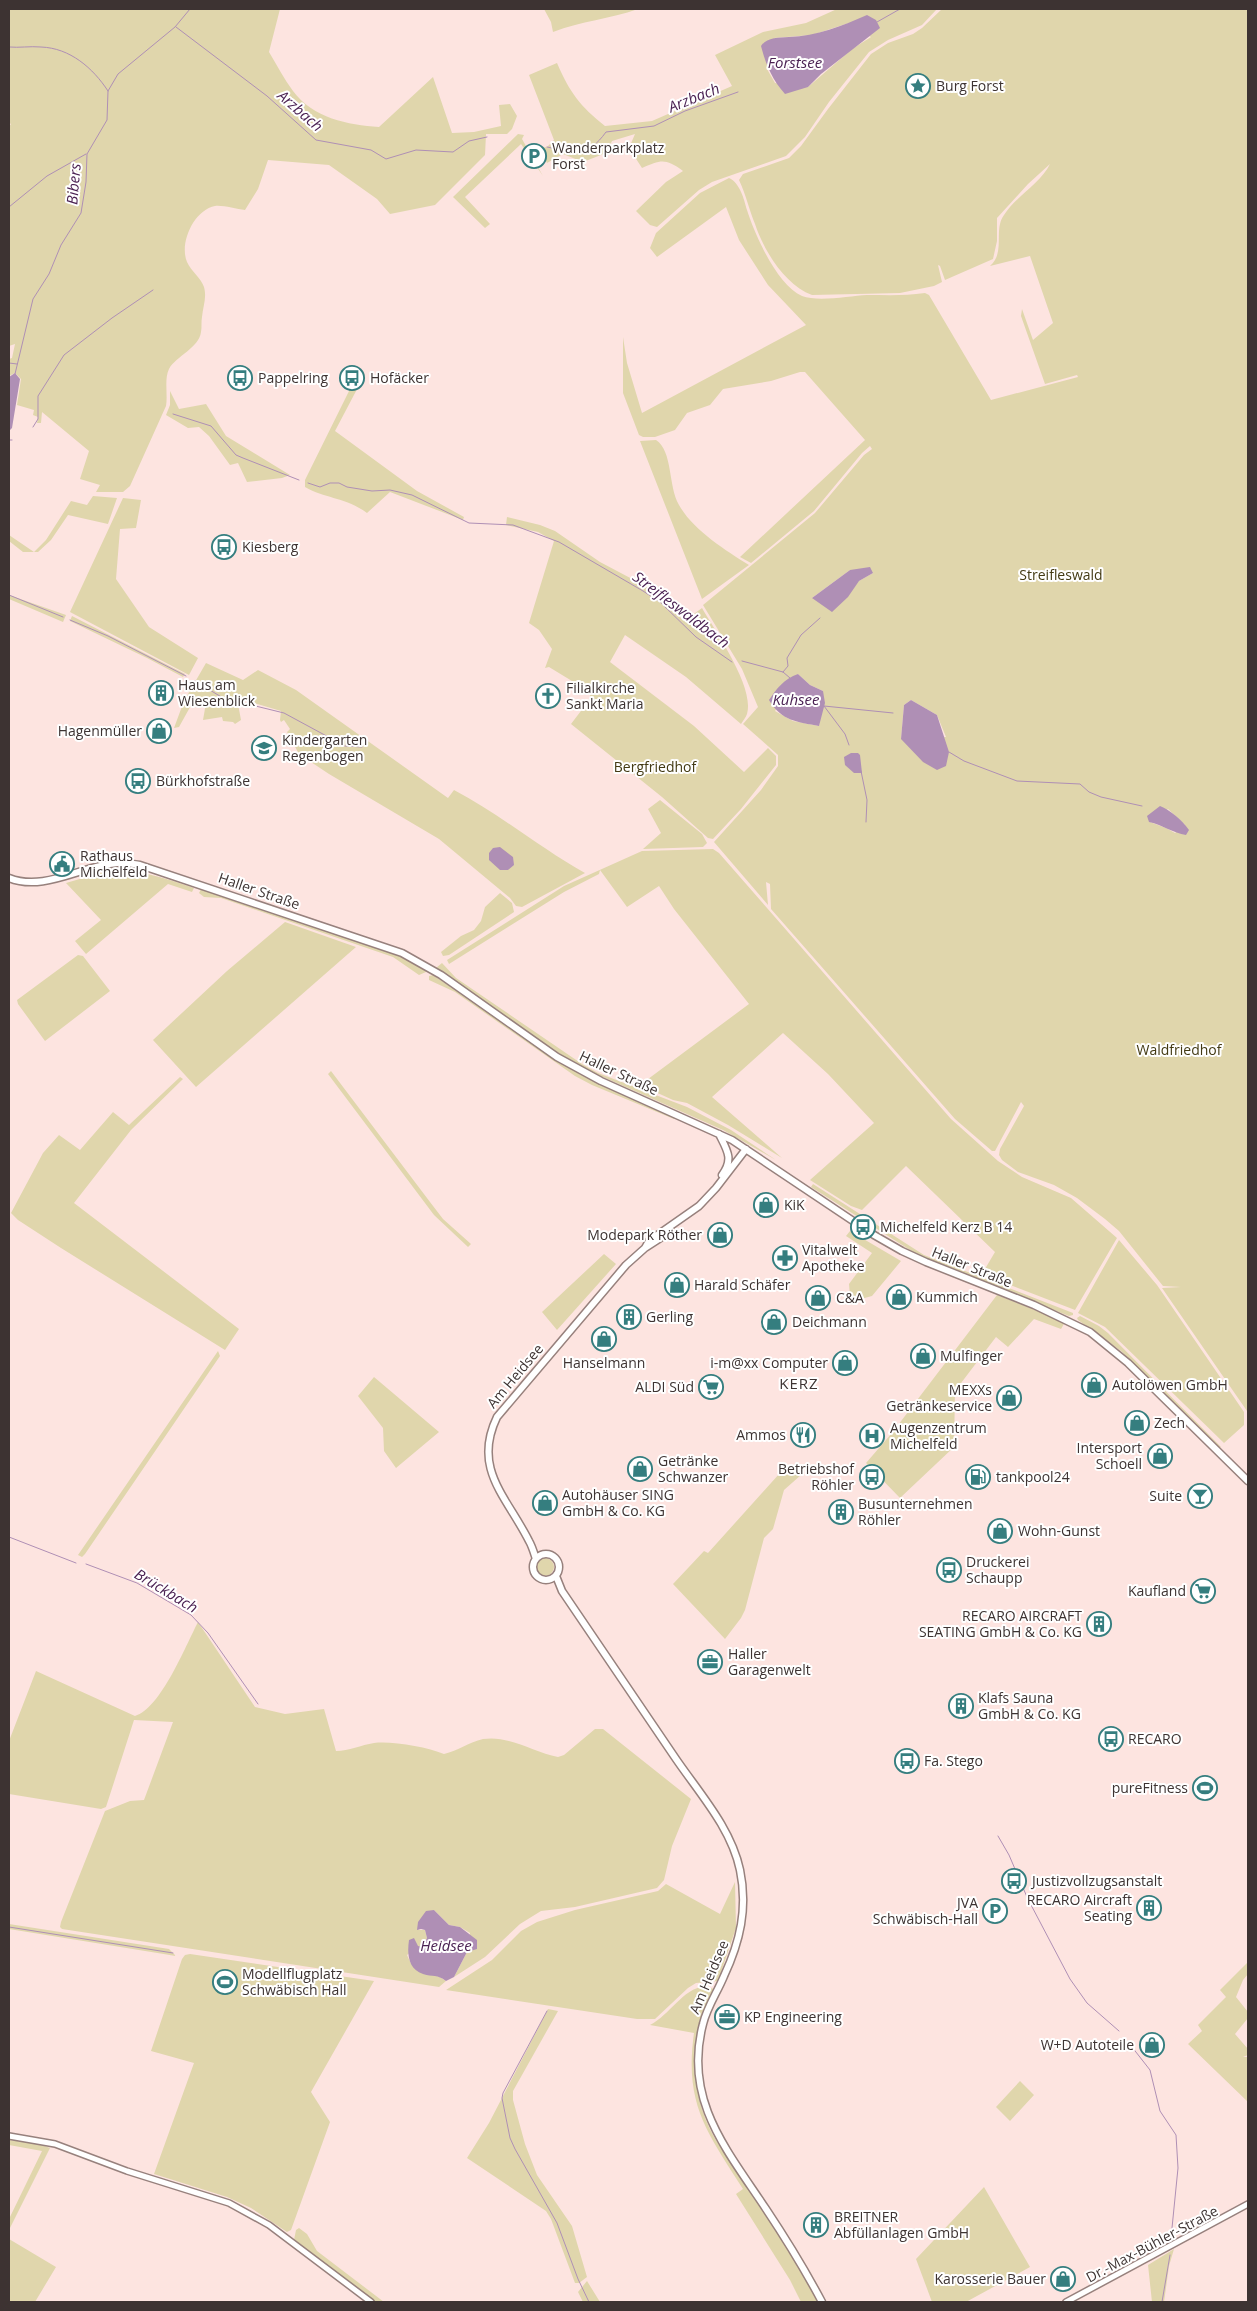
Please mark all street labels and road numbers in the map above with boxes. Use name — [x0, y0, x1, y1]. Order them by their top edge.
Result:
street label: Haller Straße — [216, 868, 303, 913]
street label: Haller Straße — [577, 1046, 662, 1099]
street label: Haller Straße — [929, 1242, 1015, 1291]
street label: Am Heidsee — [482, 1340, 547, 1412]
street label: Am Heidsee — [685, 1937, 733, 2016]
street label: Dr.-Max-Bühler-Straße — [1082, 2201, 1221, 2286]

